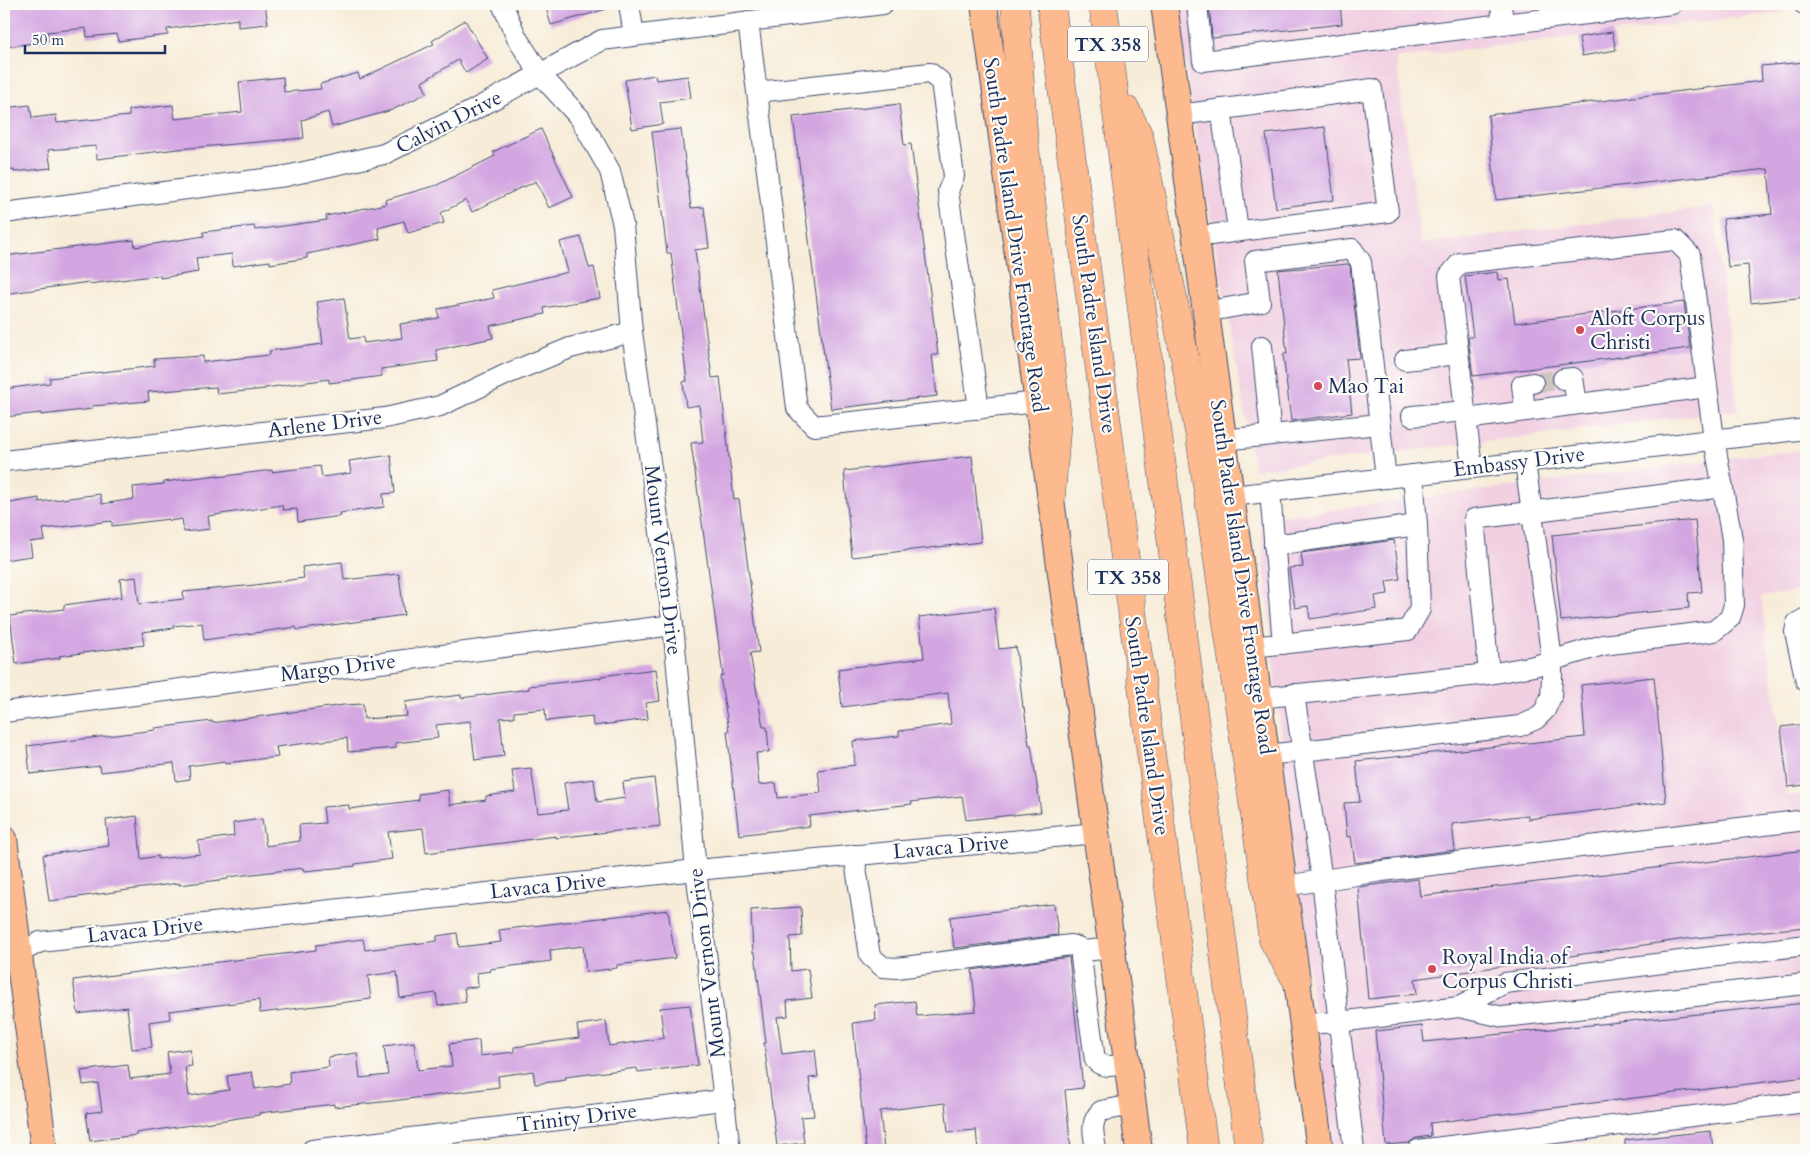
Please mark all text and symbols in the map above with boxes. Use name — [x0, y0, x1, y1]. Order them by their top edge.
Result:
scale bar — [25, 22, 165, 54]
road number: TX 358 — [1068, 27, 1148, 62]
text: 50 m — [32, 30, 64, 50]
street label: South Padre Island Drive Frontage Road — [976, 56, 1054, 414]
street label: Calvin Drive — [391, 83, 507, 161]
street label: South Padre Island Drive — [1064, 213, 1124, 435]
place label: Aloft Corpus Christi — [1590, 304, 1705, 357]
marker: Aloft Corpus Christi — [1574, 324, 1586, 336]
place label: Mao Tai — [1328, 372, 1404, 401]
marker: Mao Tai — [1312, 380, 1324, 392]
street label: South Padre Island Drive Frontage Road — [1203, 398, 1281, 756]
street label: Arlene Drive — [266, 403, 384, 445]
street label: Embassy Drive — [1451, 440, 1587, 484]
street label: Mount Vernon Drive — [637, 463, 689, 657]
road number: TX 358 — [1088, 560, 1168, 594]
street label: South Padre Island Drive — [1117, 615, 1177, 837]
street label: Margo Drive — [279, 647, 397, 689]
street label: Lavaca Drive — [892, 827, 1010, 867]
street label: Lavaca Drive — [489, 865, 607, 907]
street label: Mount Vernon Drive — [681, 866, 733, 1060]
street label: Lavaca Drive — [86, 909, 204, 951]
place label: Royal India of Corpus Christi — [1442, 943, 1573, 996]
marker: Royal India of Corpus Christi — [1426, 963, 1438, 975]
street label: Trinity Drive — [515, 1096, 639, 1140]

